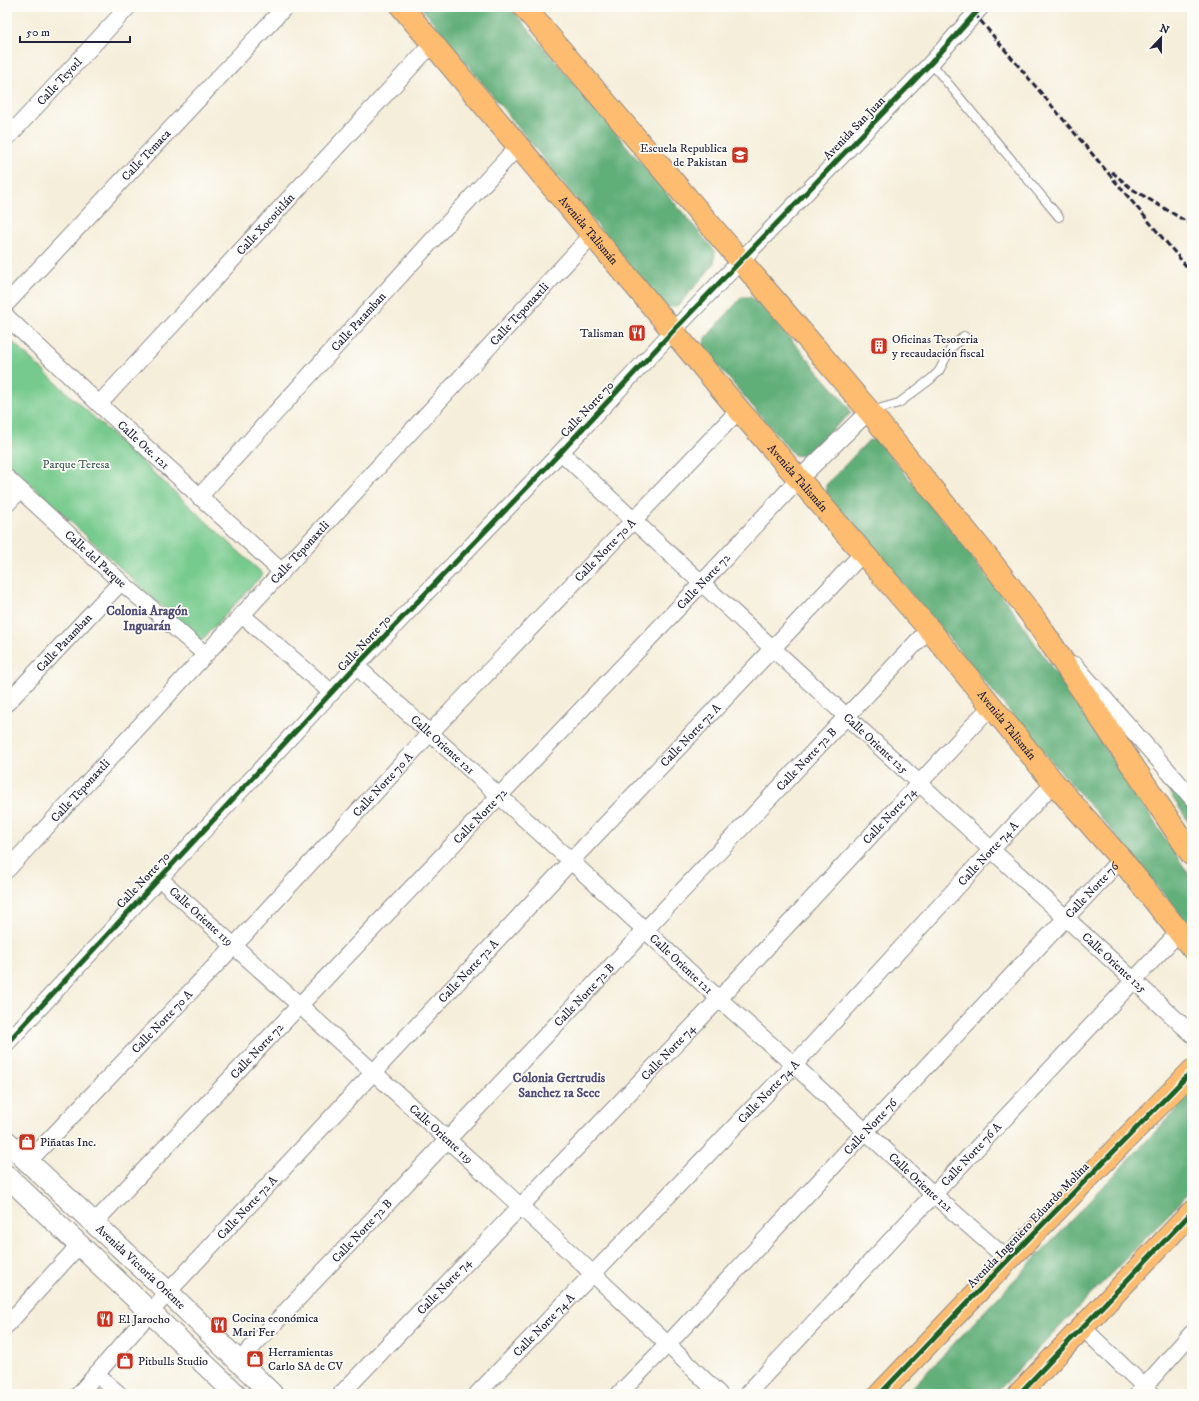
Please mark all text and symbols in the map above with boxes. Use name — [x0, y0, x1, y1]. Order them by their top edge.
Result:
scale bar — [20, 18, 130, 44]
north arrow — [1141, 18, 1181, 58]
text: N — [1158, 21, 1171, 38]
text: 50 m — [26, 25, 50, 40]
street label: Calle Teyotl — [34, 55, 86, 109]
street label: Avenida San Juan — [820, 93, 889, 163]
street label: Calle Temaca — [119, 126, 175, 184]
place label: Escuela Republica de Pakistan — [640, 141, 728, 170]
school or university icon: Escuela Republica de Pakistan — [730, 145, 750, 165]
street label: Calle Xocotitlán — [233, 190, 299, 259]
street label: Avenida Talismán — [555, 193, 622, 269]
street label: Calle Teponaxtli — [487, 280, 552, 349]
street label: Calle Patamban — [328, 289, 390, 355]
restaurant icon: Talisman — [627, 323, 647, 343]
place label: Talisman — [580, 326, 625, 341]
place label: Oficinas Tesoreria y recaudación fiscal — [892, 332, 985, 361]
building icon: Oficinas Tesoreria y recaudación fiscal — [869, 336, 889, 356]
street label: Calle Norte 70 — [557, 378, 617, 441]
street label: Calle Ote. 121 — [114, 418, 172, 473]
street label: Avenida Talismán — [764, 441, 831, 516]
park label: Parque Teresa — [42, 457, 110, 472]
street label: Calle Norte 70 A — [571, 515, 639, 585]
street label: Calle Teponaxtli — [267, 518, 333, 587]
street label: Calle del Parque — [61, 527, 129, 591]
street label: Calle Norte 72 — [674, 550, 734, 613]
district label: Colonia Aragón Inguarán — [106, 603, 188, 635]
street label: Calle Patamban — [33, 610, 96, 675]
street label: Calle Norte 70 — [334, 612, 394, 675]
street label: Avenida Talismán — [974, 688, 1040, 764]
street label: Calle Norte 72 A — [657, 700, 725, 770]
street label: Calle Oriente 125 — [840, 710, 911, 777]
street label: Calle Oriente 121 — [407, 712, 477, 778]
street label: Calle Norte 72 B — [773, 725, 840, 794]
street label: Calle Norte 70 A — [350, 749, 417, 820]
street label: Calle Teponaxtli — [48, 756, 113, 826]
street label: Calle Norte 74 — [860, 784, 920, 847]
street label: Calle Norte 72 — [450, 785, 511, 847]
street label: Calle Norte 74 A — [955, 818, 1022, 889]
street label: Calle Norte 70 — [113, 849, 173, 912]
street label: Calle Norte 76 — [1062, 859, 1123, 922]
street label: Calle Oriente 119 — [166, 884, 236, 950]
street label: Calle Oriente 125 — [1079, 930, 1150, 997]
street label: Calle Oriente 121 — [646, 931, 716, 997]
street label: Calle Norte 72 A — [435, 936, 502, 1006]
street label: Calle Norte 72 B — [551, 961, 618, 1030]
street label: Calle Norte 70 A — [128, 987, 196, 1057]
street label: Calle Norte 72 — [227, 1020, 287, 1082]
street label: Calle Norte 74 — [638, 1021, 700, 1084]
street label: Calle Norte 74 A — [735, 1057, 803, 1127]
district label: Colonia Gertrudis Sanchez 1a Secc — [513, 1070, 606, 1101]
street label: Calle Norte 76 — [841, 1095, 901, 1158]
street label: Calle Oriente 119 — [406, 1101, 476, 1167]
street label: Calle Norte 76 A — [938, 1119, 1005, 1190]
shop icon: Piñatas Inc. — [17, 1132, 37, 1152]
place label: Piñatas Inc. — [40, 1135, 96, 1150]
street label: Calle Oriente 121 — [885, 1150, 955, 1215]
street label: Avenida Ingeniero Eduardo Molina — [964, 1159, 1093, 1291]
street label: Calle Norte 72 A — [214, 1173, 281, 1243]
street label: Calle Norte 72 B — [329, 1196, 396, 1266]
street label: Avenida Victoria Oriente — [92, 1222, 188, 1313]
street label: Calle Norte 74 — [414, 1255, 475, 1318]
street label: Calle Norte 74 A — [510, 1290, 578, 1360]
restaurant icon: El Jarocho — [95, 1309, 115, 1329]
place label: Cocina económica Mari Fer — [232, 1311, 319, 1340]
place label: El Jarocho — [118, 1312, 170, 1327]
restaurant icon: Cocina económica Mari Fer — [209, 1315, 229, 1335]
place label: Herramientas Carlo SA de CV — [268, 1345, 343, 1374]
shop icon: Herramientas Carlo SA de CV — [245, 1349, 265, 1369]
shop icon: Pitbulls Studio — [115, 1351, 135, 1371]
place label: Pitbulls Studio — [138, 1354, 208, 1369]

